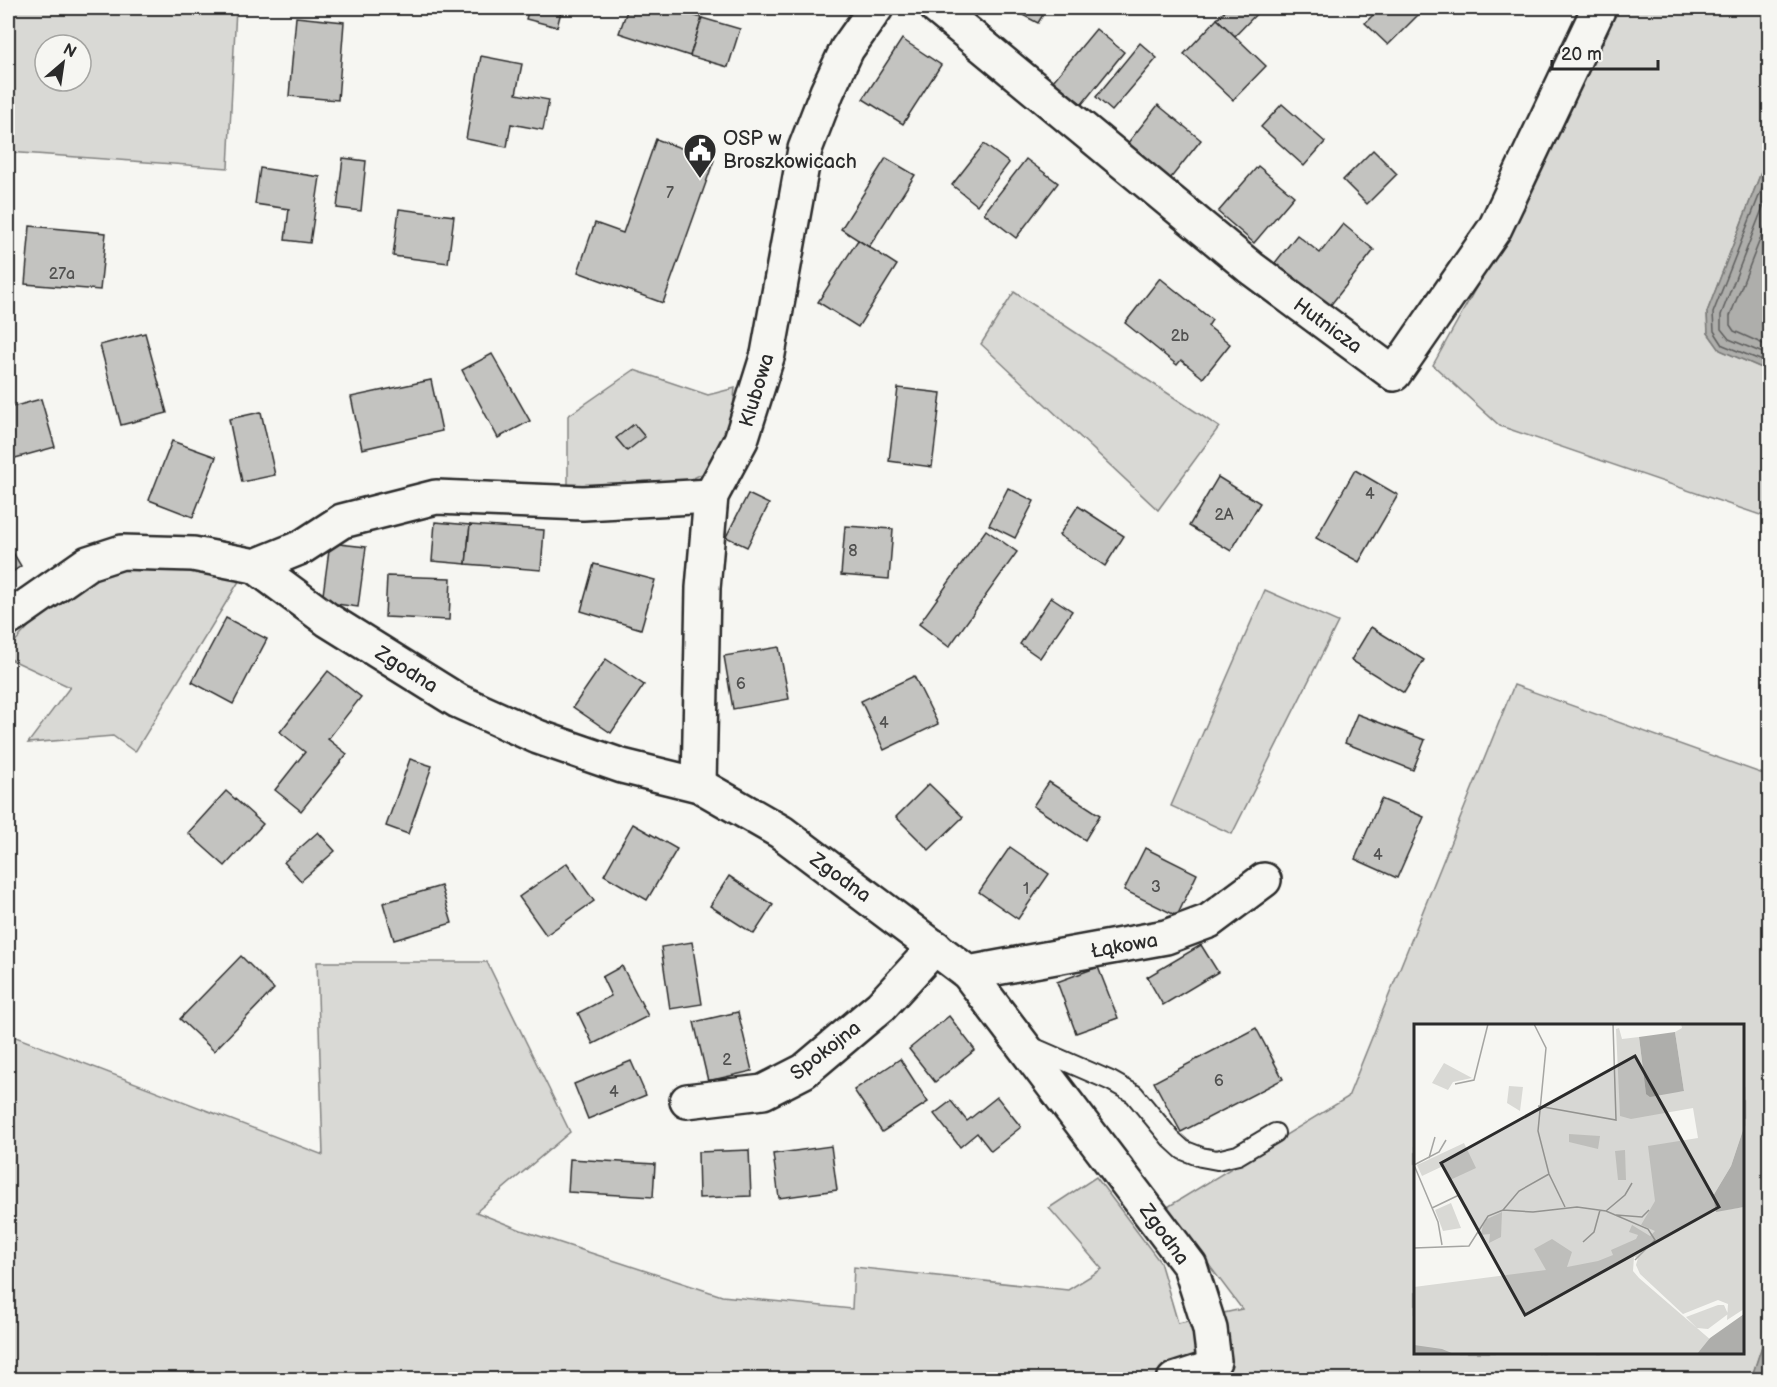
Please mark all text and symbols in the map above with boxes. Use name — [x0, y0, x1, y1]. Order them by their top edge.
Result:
north arrow — [33, 33, 93, 93]
scale bar — [1552, 33, 1658, 71]
text: N — [60, 40, 79, 62]
text: 20 m — [1561, 44, 1602, 65]
place label: OSP w Broszkowicach — [723, 127, 857, 174]
public building icon: OSP w Broszkowicach — [682, 132, 718, 179]
house number: 7 — [666, 184, 674, 203]
house number: 27a — [49, 265, 75, 284]
street label: Hutnicza — [1288, 293, 1366, 359]
house number: 2b — [1171, 327, 1189, 346]
street label: Klubowa — [734, 351, 779, 430]
house number: 4 — [1365, 485, 1375, 504]
house number: 2A — [1214, 506, 1234, 525]
house number: 8 — [848, 542, 858, 561]
street label: Zgodna — [370, 641, 442, 698]
house number: 6 — [736, 675, 746, 694]
house number: 4 — [879, 714, 889, 733]
house number: 4 — [1373, 846, 1383, 865]
street label: Zgodna — [805, 847, 875, 908]
house number: 3 — [1151, 878, 1161, 897]
house number: 1 — [1023, 880, 1029, 899]
street label: Łąkowa — [1089, 928, 1160, 964]
street label: Spokojna — [786, 1016, 866, 1086]
inset map — [1414, 1024, 1744, 1354]
house number: 2 — [722, 1051, 732, 1070]
house number: 6 — [1214, 1072, 1224, 1091]
house number: 4 — [609, 1083, 619, 1102]
street label: Zgodna — [1134, 1199, 1194, 1270]

